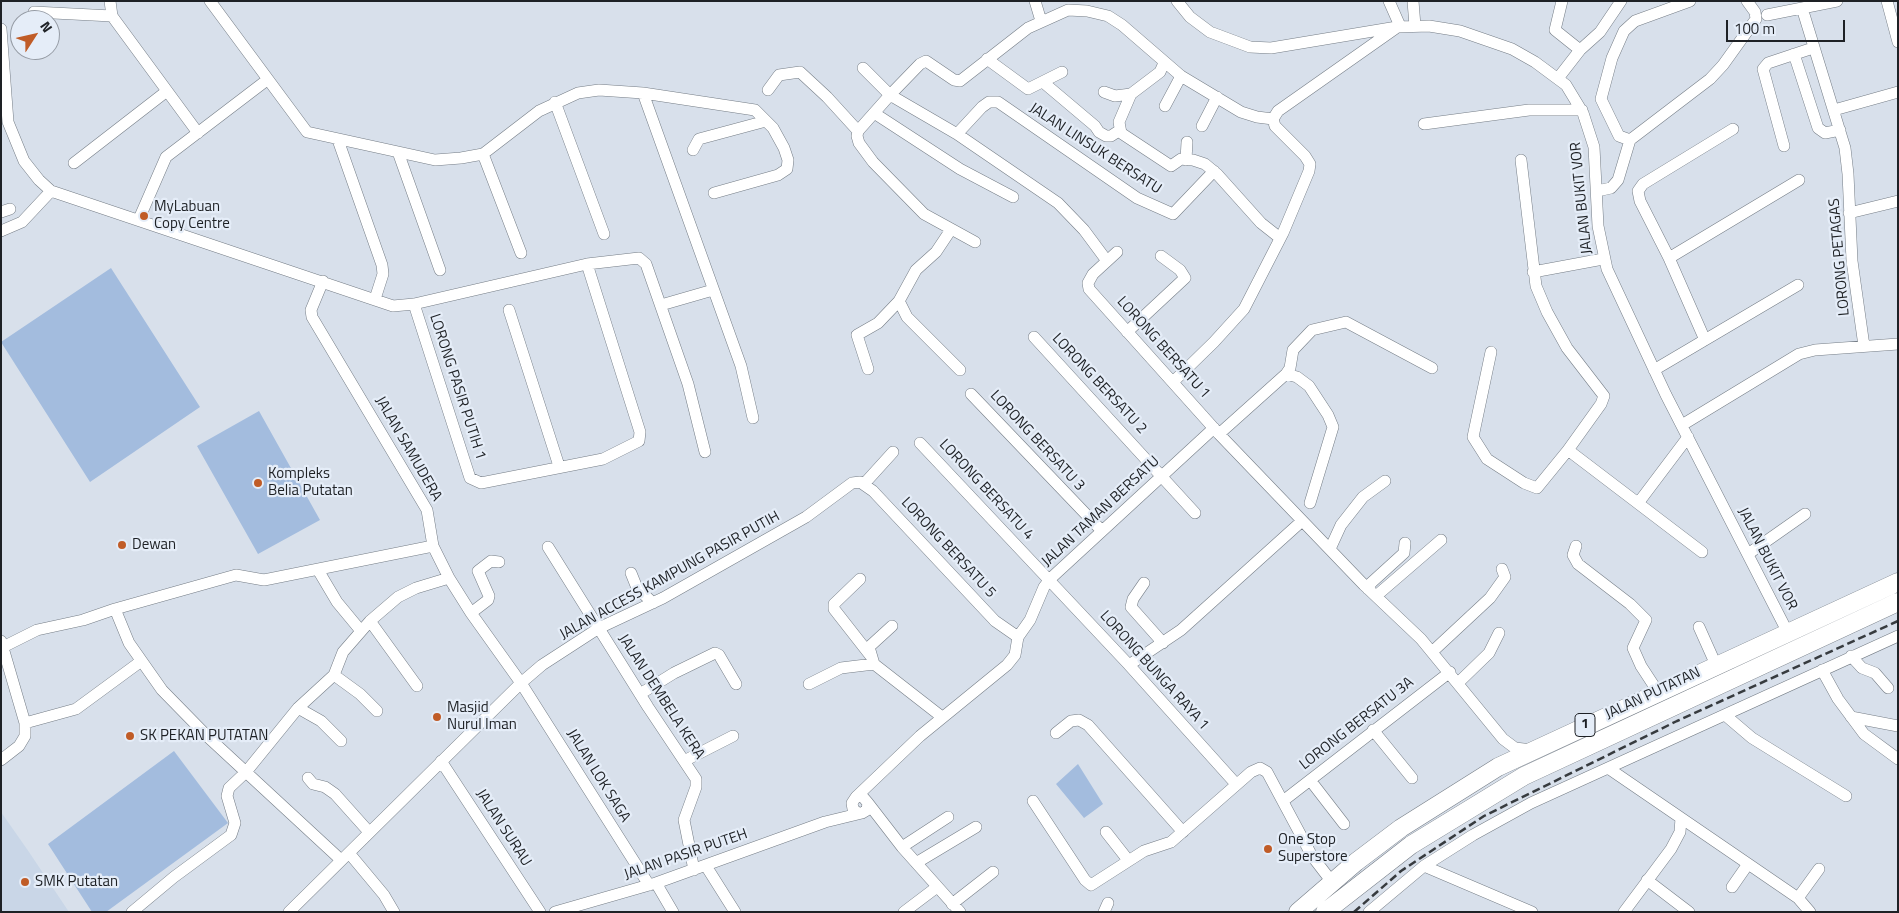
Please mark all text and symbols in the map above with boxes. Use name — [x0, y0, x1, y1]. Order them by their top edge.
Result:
north arrow — [10, 10, 60, 60]
scale bar — [1729, 10, 1848, 42]
text: N — [35, 17, 58, 37]
text: 100 m — [1734, 17, 1775, 40]
street label: JALAN LINSUK BERSATU — [1026, 100, 1164, 198]
street label: JALAN BUKIT VOR — [1567, 141, 1597, 255]
street label: LORONG PETAGAS — [1826, 197, 1854, 317]
place label: MyLabuan Copy Centre — [154, 198, 230, 233]
marker: MyLabuan Copy Centre — [138, 210, 150, 222]
street label: LORONG BERSATU 1 — [1113, 293, 1213, 403]
street label: LORONG PASIR PUTIH 1 — [425, 312, 489, 462]
street label: LORONG BERSATU 2 — [1048, 330, 1150, 438]
street label: LORONG BERSATU 3 — [986, 387, 1088, 495]
street label: JALAN SAMUDERA — [371, 393, 445, 505]
street label: LORONG BERSATU 4 — [935, 436, 1037, 544]
street label: JALAN TAMAN BERSATU — [1038, 453, 1164, 571]
place label: Kompleks Belia Putatan — [268, 465, 353, 500]
marker: Kompleks Belia Putatan — [252, 477, 264, 489]
street label: LORONG BERSATU 5 — [897, 494, 999, 602]
street label: JALAN BUKIT VOR — [1733, 505, 1801, 613]
street label: JALAN ACCESS KAMPUNG PASIR PUTIH — [557, 508, 783, 644]
place label: Dewan — [132, 536, 176, 554]
marker: Dewan — [116, 539, 128, 551]
street label: LORONG BUNGA RAYA 1 — [1096, 608, 1212, 734]
street label: JALAN DEMBELA KERA — [614, 631, 708, 763]
street label: JALAN PUTATAN — [1602, 664, 1704, 724]
street label: LORONG BERSATU 3A — [1296, 674, 1418, 774]
place label: Masjid Nurul Iman — [447, 699, 517, 734]
marker: Masjid Nurul Iman — [431, 711, 443, 723]
road number: 1 — [1575, 714, 1595, 736]
street label: JALAN LOK SAGA — [562, 726, 634, 826]
place label: SK PEKAN PUTATAN — [140, 727, 268, 745]
marker: SK PEKAN PUTATAN — [124, 730, 136, 742]
street label: JALAN SURAU — [471, 786, 535, 870]
street label: JALAN PASIR PUTEH — [622, 825, 750, 885]
place label: One Stop Superstore — [1278, 831, 1348, 866]
marker: One Stop Superstore — [1262, 843, 1274, 855]
place label: SMK Putatan — [35, 873, 118, 891]
marker: SMK Putatan — [19, 876, 31, 888]

